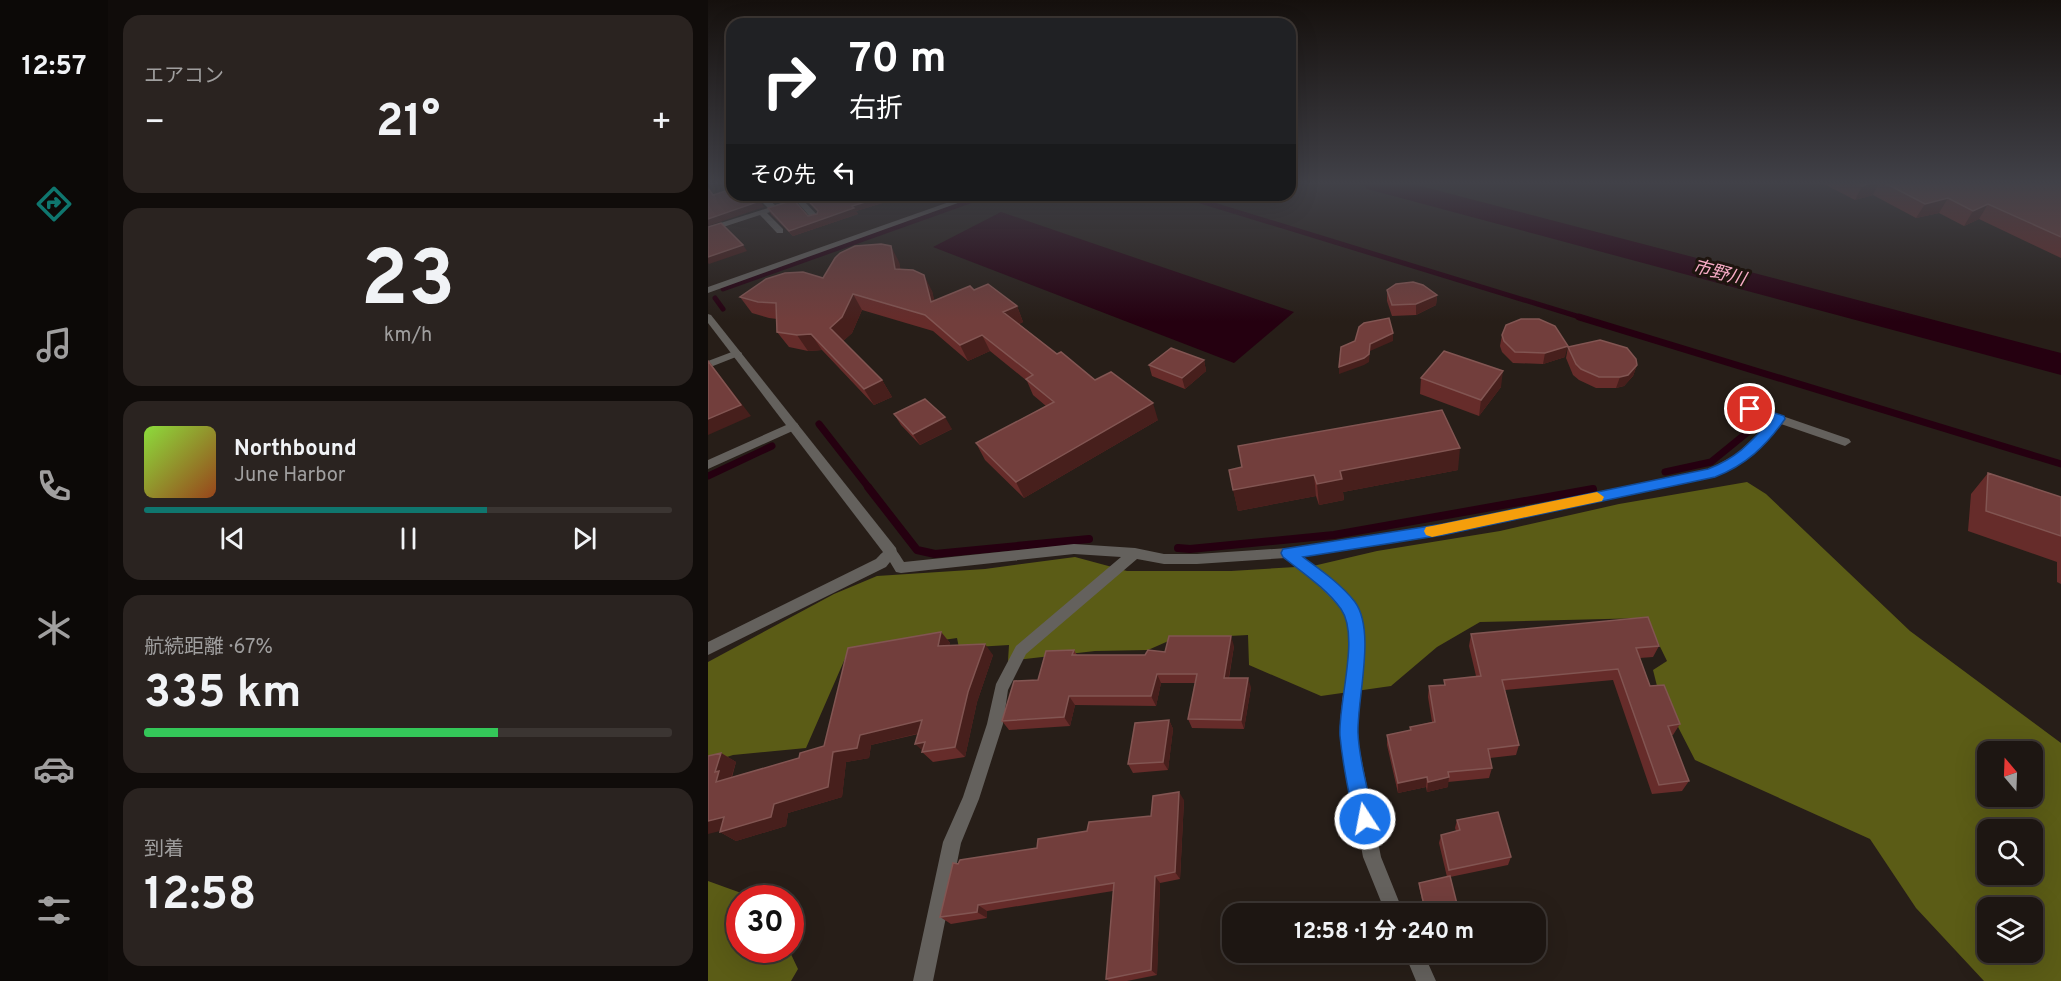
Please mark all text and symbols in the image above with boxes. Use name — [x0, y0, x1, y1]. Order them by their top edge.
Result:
text: 70 m — [849, 34, 947, 87]
icon: right — [750, 42, 828, 120]
text: 12:57 — [22, 50, 86, 84]
text: エアコン — [144, 64, 224, 90]
text: 右折 — [849, 93, 903, 127]
text: 21° — [376, 95, 440, 152]
text: − — [144, 103, 165, 145]
text: + — [651, 103, 672, 145]
icon: left — [828, 156, 861, 189]
text: その先 — [750, 163, 816, 190]
icon: directions — [33, 183, 75, 225]
text: 23 — [361, 234, 455, 333]
water label: 市野川 — [1690, 256, 1750, 293]
text: km/h — [384, 323, 432, 349]
icon: music — [33, 324, 75, 366]
pin — [1724, 383, 1775, 434]
icon: arrive — [1733, 392, 1766, 425]
text: Northbound — [234, 436, 357, 463]
text: June Harbor — [234, 463, 346, 489]
icon: phone — [33, 465, 75, 507]
icon: previous — [216, 522, 249, 555]
icon: pause — [392, 522, 425, 555]
icon: next — [568, 522, 601, 555]
icon: climate — [33, 607, 75, 649]
text: 航続距離 · 67% — [144, 635, 273, 661]
text: 335 km — [144, 666, 301, 723]
north arrow — [1977, 741, 2043, 807]
map controls — [1977, 741, 2043, 963]
icon: car — [33, 748, 75, 790]
position arrow — [1333, 787, 1397, 851]
button: search — [1977, 819, 2043, 885]
text: 到着 — [144, 837, 184, 863]
text: 12:58 — [144, 868, 256, 925]
speed limit sign: 30 — [726, 885, 804, 963]
icon: filters — [33, 889, 75, 931]
button: layers — [1977, 897, 2043, 963]
text: 12:58 · 1 分 · 240 m — [1294, 919, 1474, 946]

